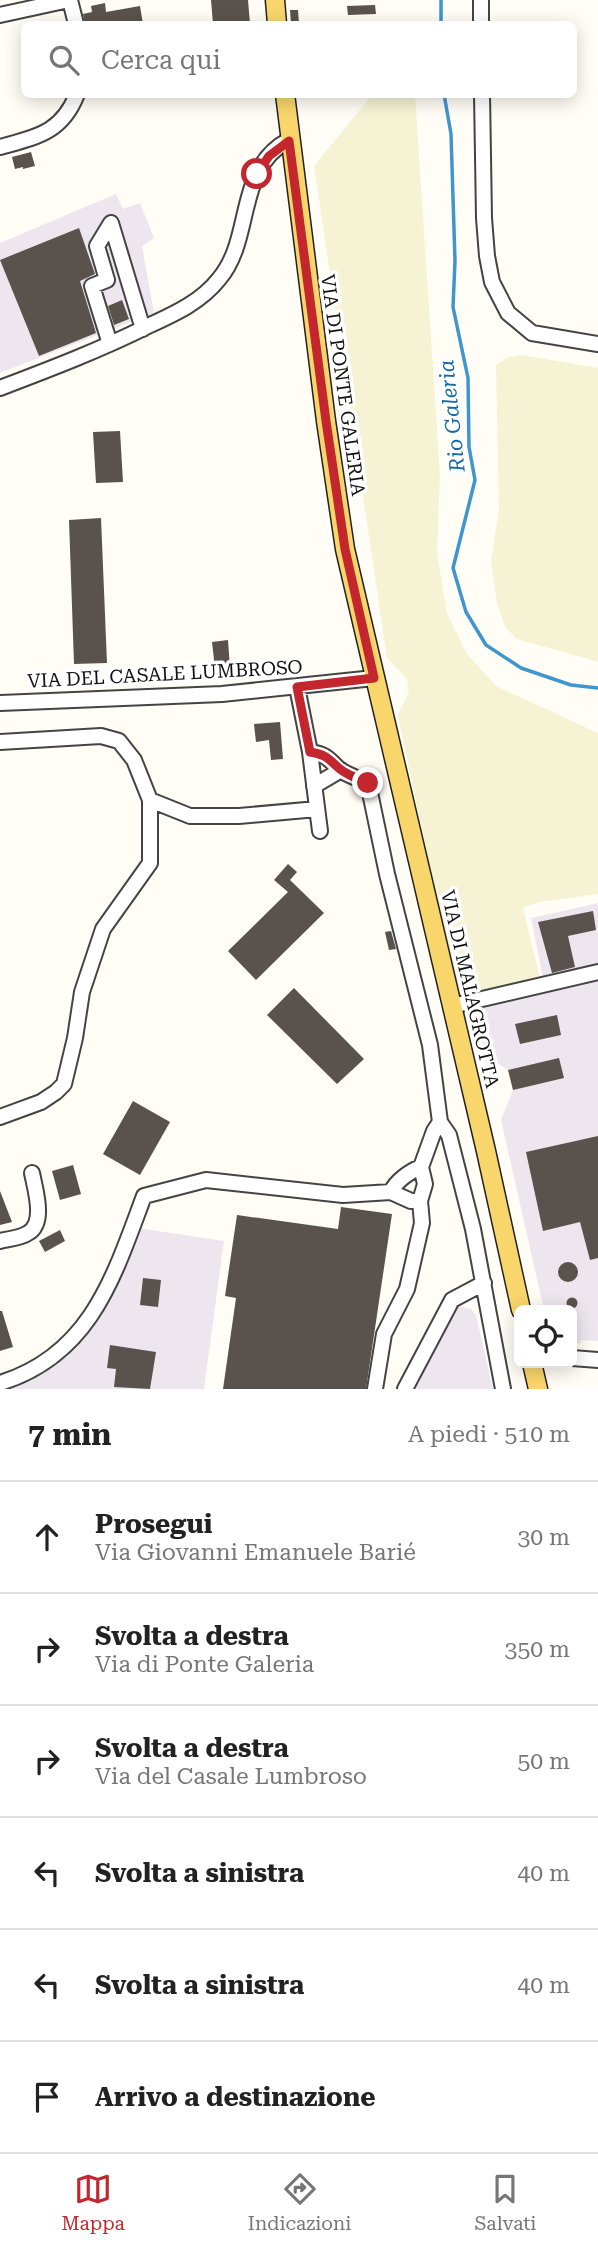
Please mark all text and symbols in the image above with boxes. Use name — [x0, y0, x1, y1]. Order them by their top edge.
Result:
search box — [21, 21, 577, 98]
icon: search — [45, 41, 83, 79]
text: Cerca qui — [101, 45, 221, 75]
route start — [241, 158, 272, 189]
street label: VIA DI PONTE GALERIA — [316, 273, 370, 498]
water label: Rio Galeria — [434, 359, 470, 474]
street label: VIA DEL CASALE LUMBROSO — [27, 655, 303, 693]
route end — [352, 767, 383, 798]
street label: VIA DI MALAGROTTA — [436, 888, 504, 1091]
map controls — [514, 1305, 577, 1368]
button: locate — [514, 1305, 577, 1368]
text: 7 min — [28, 1417, 111, 1452]
text: A piedi · 510 m — [408, 1421, 570, 1448]
text: Prosegui — [95, 1509, 212, 1539]
icon: ahead — [28, 1518, 66, 1556]
text: 30 m — [517, 1524, 570, 1551]
text: Via Giovanni Emanuele Barié — [95, 1539, 416, 1566]
text: Svolta a destra — [95, 1621, 289, 1651]
icon: right — [28, 1630, 66, 1668]
text: 350 m — [505, 1636, 570, 1663]
text: Via di Ponte Galeria — [95, 1651, 314, 1678]
text: Svolta a destra — [95, 1733, 289, 1763]
icon: right — [28, 1742, 66, 1780]
text: 50 m — [517, 1748, 570, 1775]
text: Via del Casale Lumbroso — [95, 1763, 367, 1790]
icon: left — [28, 1854, 66, 1892]
text: Svolta a sinistra — [95, 1858, 304, 1888]
text: 40 m — [517, 1860, 570, 1887]
icon: left — [28, 1966, 66, 2004]
text: Svolta a sinistra — [95, 1970, 304, 2000]
text: 40 m — [517, 1972, 570, 1999]
icon: arrive — [28, 2078, 66, 2116]
text: Arrivo a destinazione — [95, 2082, 376, 2112]
tab: Mappa — [62, 2170, 125, 2235]
tab: Indicazioni — [248, 2170, 351, 2235]
tab: Salvati — [474, 2170, 536, 2235]

